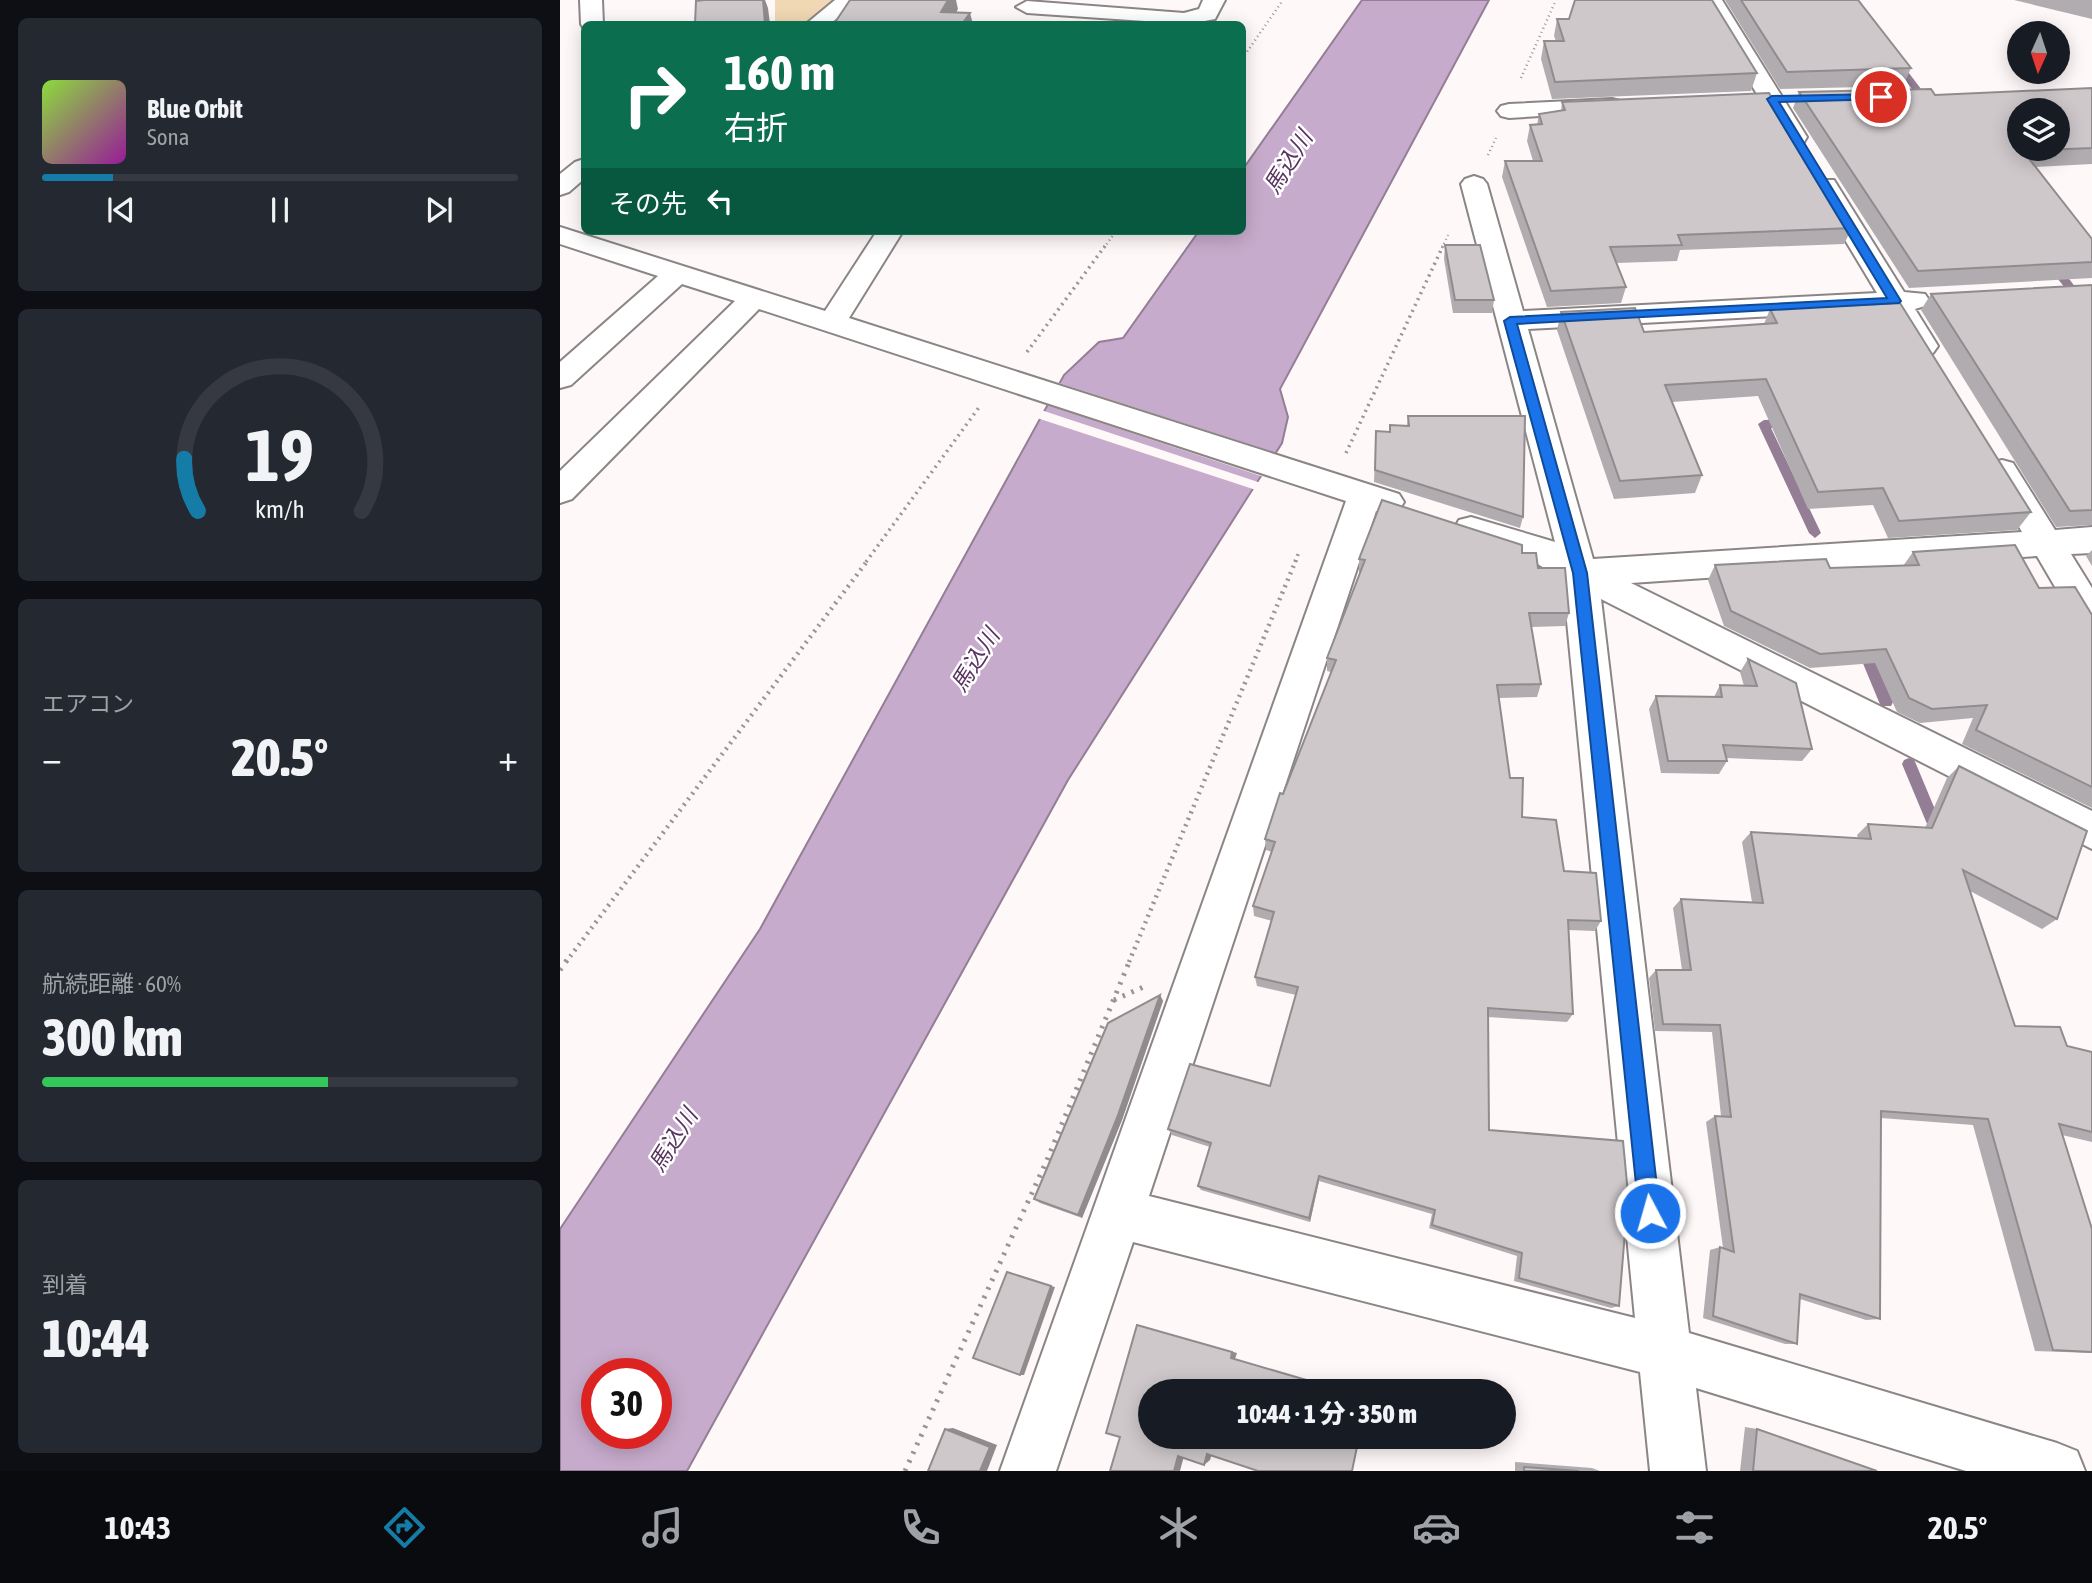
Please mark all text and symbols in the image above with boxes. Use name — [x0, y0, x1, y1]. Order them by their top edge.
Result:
north arrow — [2007, 21, 2070, 84]
map controls — [2007, 21, 2070, 161]
text: 160 m — [724, 44, 835, 100]
icon: right — [609, 49, 700, 140]
pin — [1851, 67, 1911, 127]
icon: arrive — [1862, 78, 1900, 116]
text: Blue Orbit — [147, 94, 243, 124]
button: layers — [2007, 98, 2070, 161]
text: 右折 — [724, 109, 788, 146]
water label: 馬込川 — [1259, 123, 1319, 198]
text: Sona — [147, 124, 189, 150]
icon: left — [701, 182, 739, 220]
text: その先 — [609, 189, 687, 219]
icon: previous — [102, 191, 140, 229]
icon: pause — [261, 191, 299, 229]
icon: next — [420, 191, 458, 229]
text: 19 — [246, 413, 314, 496]
text: km/h — [255, 495, 305, 523]
water label: 馬込川 — [946, 621, 1006, 696]
text: エアコン — [42, 691, 134, 717]
text: 20.5° — [232, 727, 328, 787]
text: − — [42, 736, 62, 779]
text: + — [498, 736, 518, 779]
text: 航続距離 · 60% — [42, 971, 181, 997]
text: 300 km — [42, 1007, 183, 1067]
water label: 馬込川 — [644, 1101, 704, 1176]
position arrow — [1613, 1176, 1687, 1250]
text: 到着 — [42, 1272, 88, 1298]
text: 10:44 — [42, 1308, 150, 1368]
speed limit sign: 30 — [581, 1358, 672, 1449]
text: 10:44 · 1 分 · 350 m — [1237, 1399, 1417, 1429]
icon: directions — [380, 1503, 429, 1552]
icon: music — [638, 1503, 687, 1552]
icon: phone — [896, 1503, 945, 1552]
icon: climate — [1154, 1503, 1203, 1552]
icon: car — [1412, 1503, 1461, 1552]
icon: filters — [1670, 1503, 1719, 1552]
text: 10:43 — [104, 1509, 171, 1546]
text: 20.5° — [1928, 1509, 1987, 1546]

